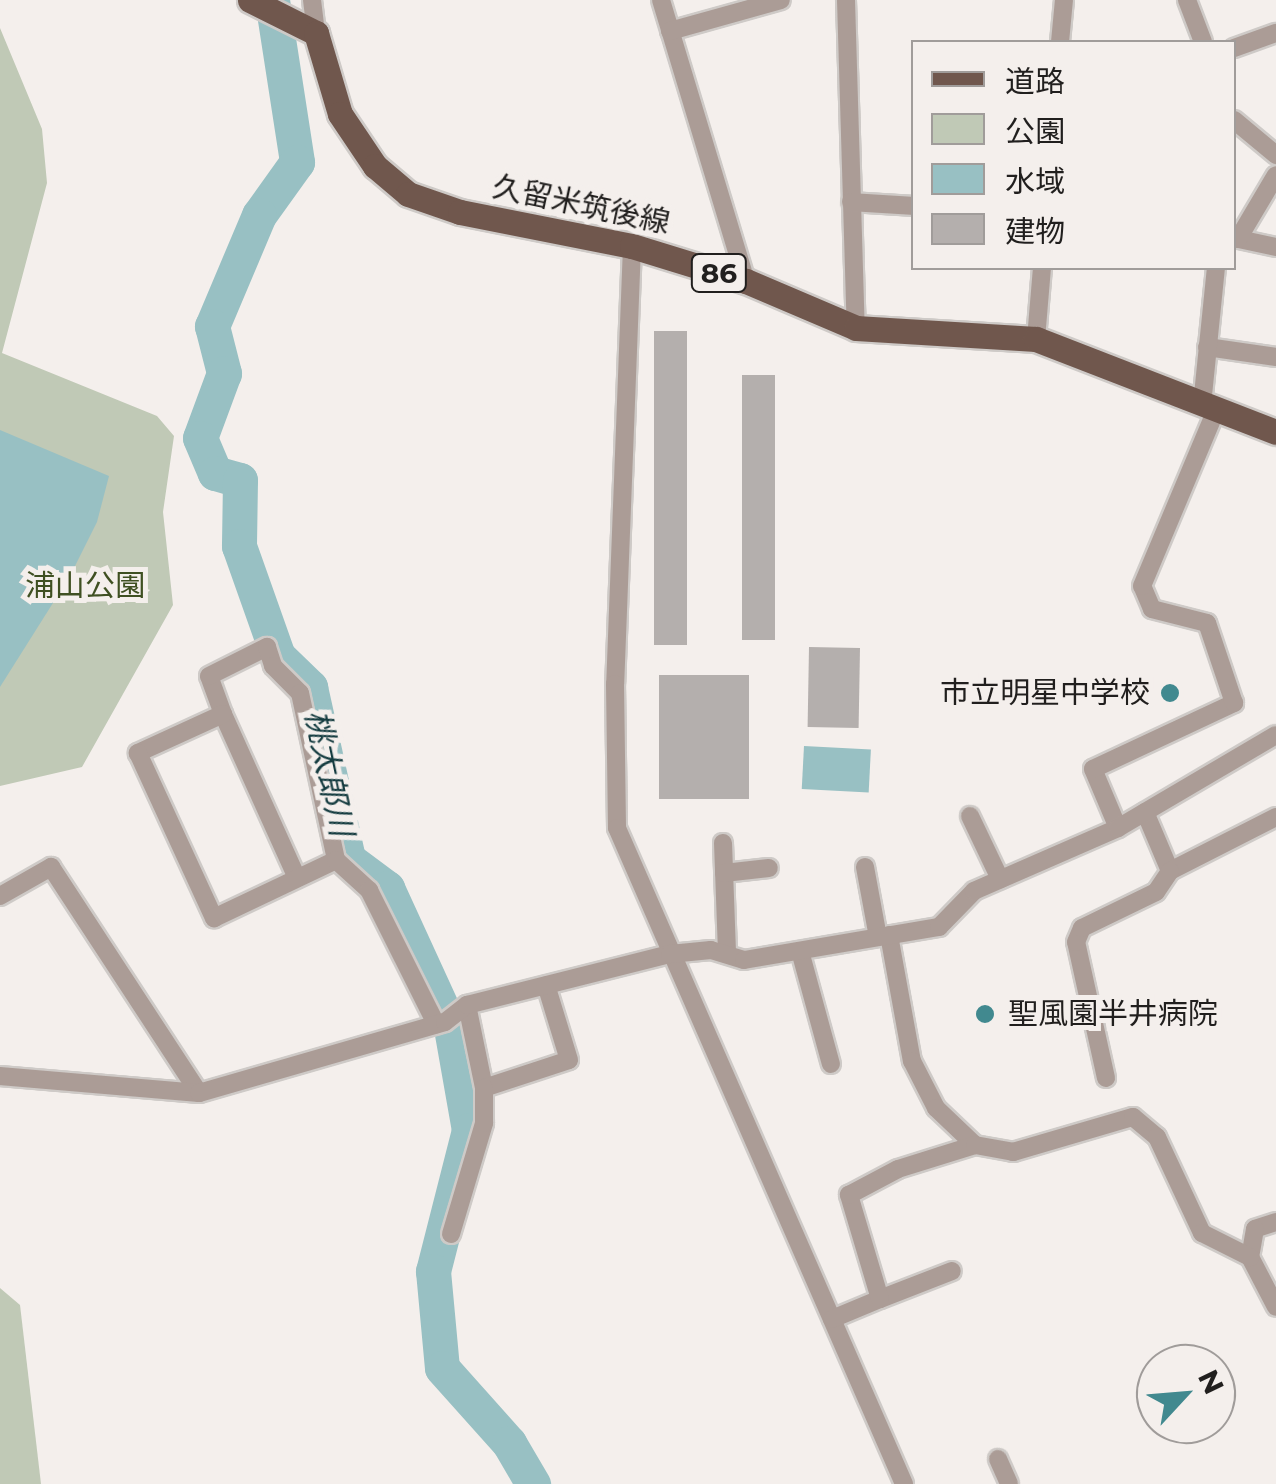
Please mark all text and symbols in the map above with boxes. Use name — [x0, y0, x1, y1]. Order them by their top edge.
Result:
legend — [911, 40, 1236, 270]
text: 道路 — [1005, 63, 1065, 100]
text: 公園 — [1005, 113, 1065, 150]
text: 水域 — [1005, 163, 1065, 200]
street label: 久留米筑後線 — [489, 169, 673, 241]
text: 建物 — [1005, 213, 1065, 250]
road number: 86 — [689, 250, 749, 296]
park label: 浦山公園 — [25, 568, 145, 604]
place label: 市立明星中学校 — [940, 675, 1150, 711]
marker: 市立明星中学校 — [1159, 682, 1181, 704]
water label: 桃太郎川 — [297, 706, 361, 840]
place label: 聖風園半井病院 — [1008, 996, 1218, 1032]
marker: 聖風園半井病院 — [972, 1001, 998, 1027]
north arrow — [1136, 1344, 1236, 1444]
text: N — [1191, 1364, 1231, 1399]

